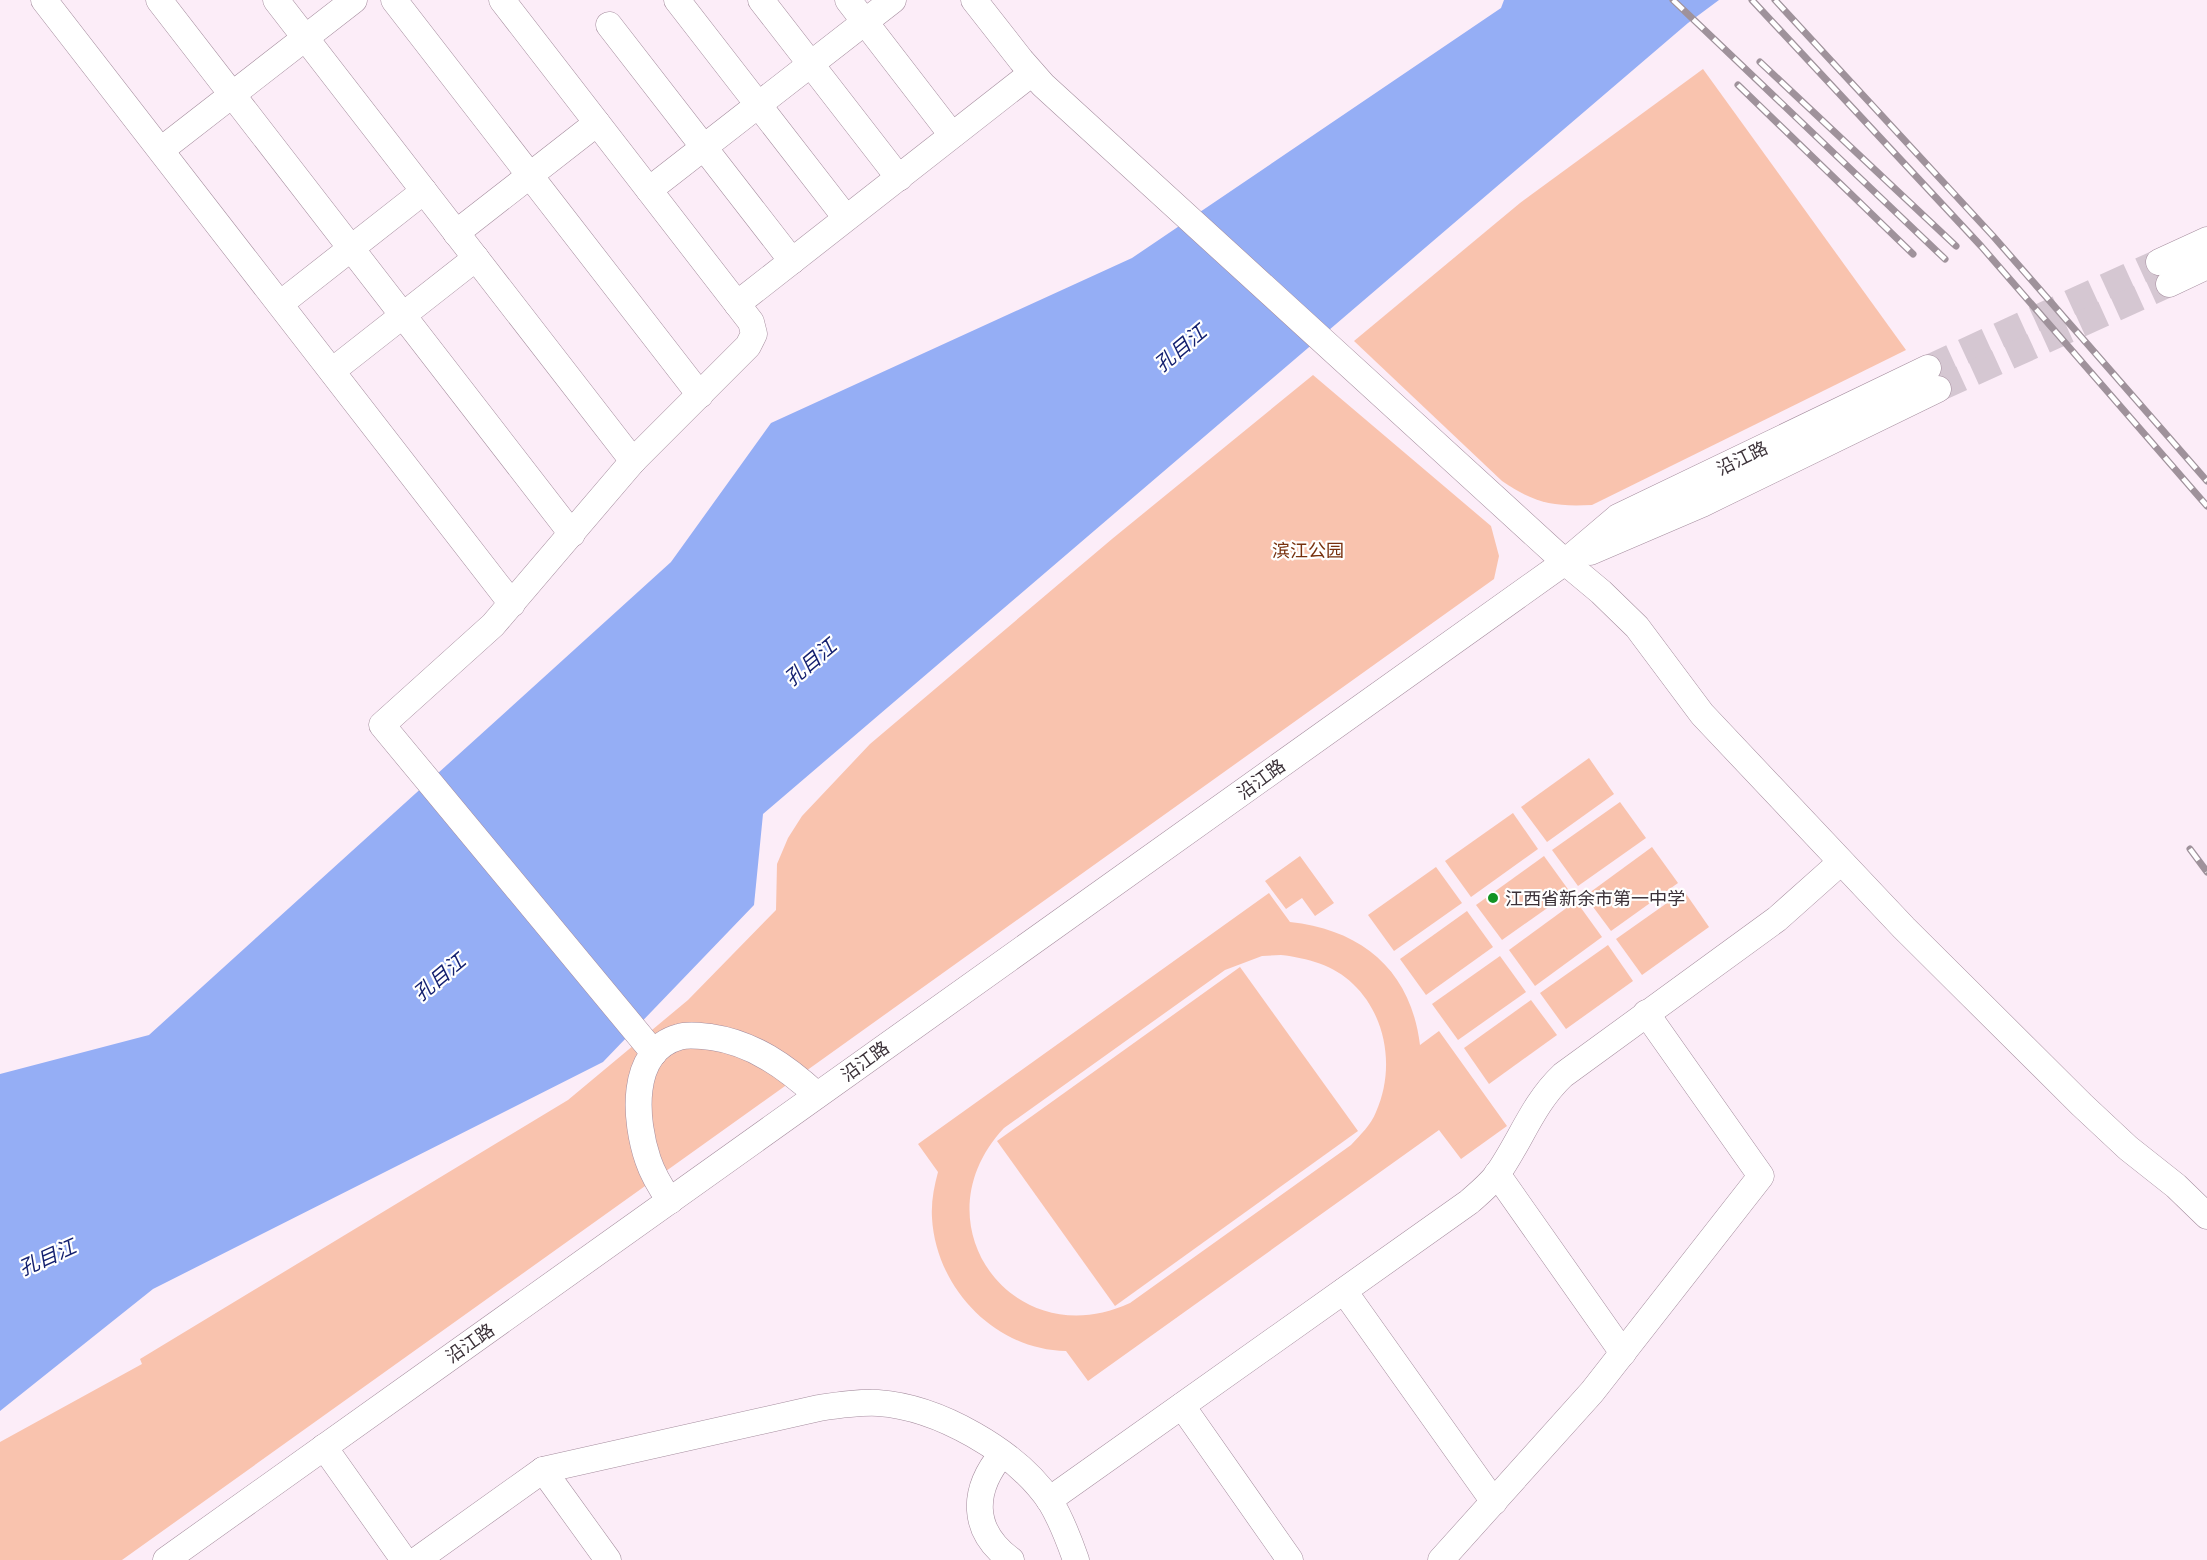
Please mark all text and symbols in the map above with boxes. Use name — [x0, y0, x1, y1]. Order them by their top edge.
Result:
water label: 孔目江 — [1149, 318, 1213, 377]
street label: 沿江路 — [1713, 436, 1771, 480]
park label: 滨江公园 — [1272, 539, 1344, 562]
water label: 孔目江 — [779, 632, 843, 691]
street label: 沿江路 — [1232, 754, 1290, 804]
place label: 江西省新余市第一中学 — [1505, 887, 1685, 910]
marker: 江西省新余市第一中学 — [1486, 891, 1500, 905]
water label: 孔目江 — [408, 947, 472, 1006]
street label: 沿江路 — [836, 1036, 894, 1086]
water label: 孔目江 — [15, 1233, 81, 1281]
street label: 沿江路 — [441, 1318, 499, 1368]

